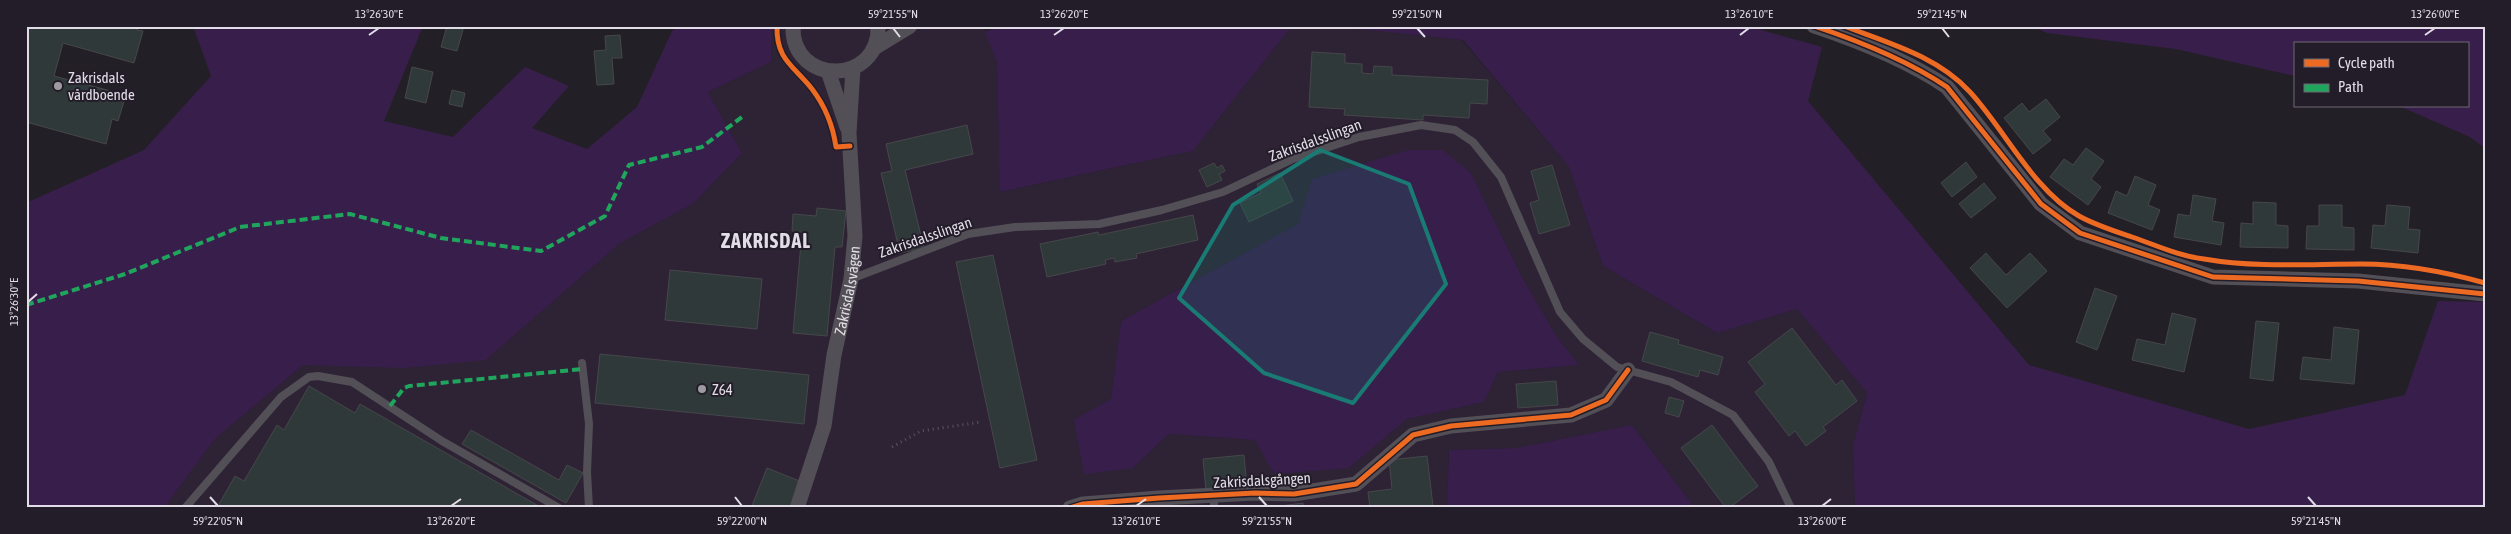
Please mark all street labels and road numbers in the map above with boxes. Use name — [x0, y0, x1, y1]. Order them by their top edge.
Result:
street label: Zakrisdalsslingan — [1266, 115, 1364, 165]
street label: Zakrisdalsslingan — [876, 213, 974, 261]
street label: Zakrisdalsvägen — [830, 245, 863, 336]
street label: Zakrisdalsgången — [1213, 469, 1311, 491]

